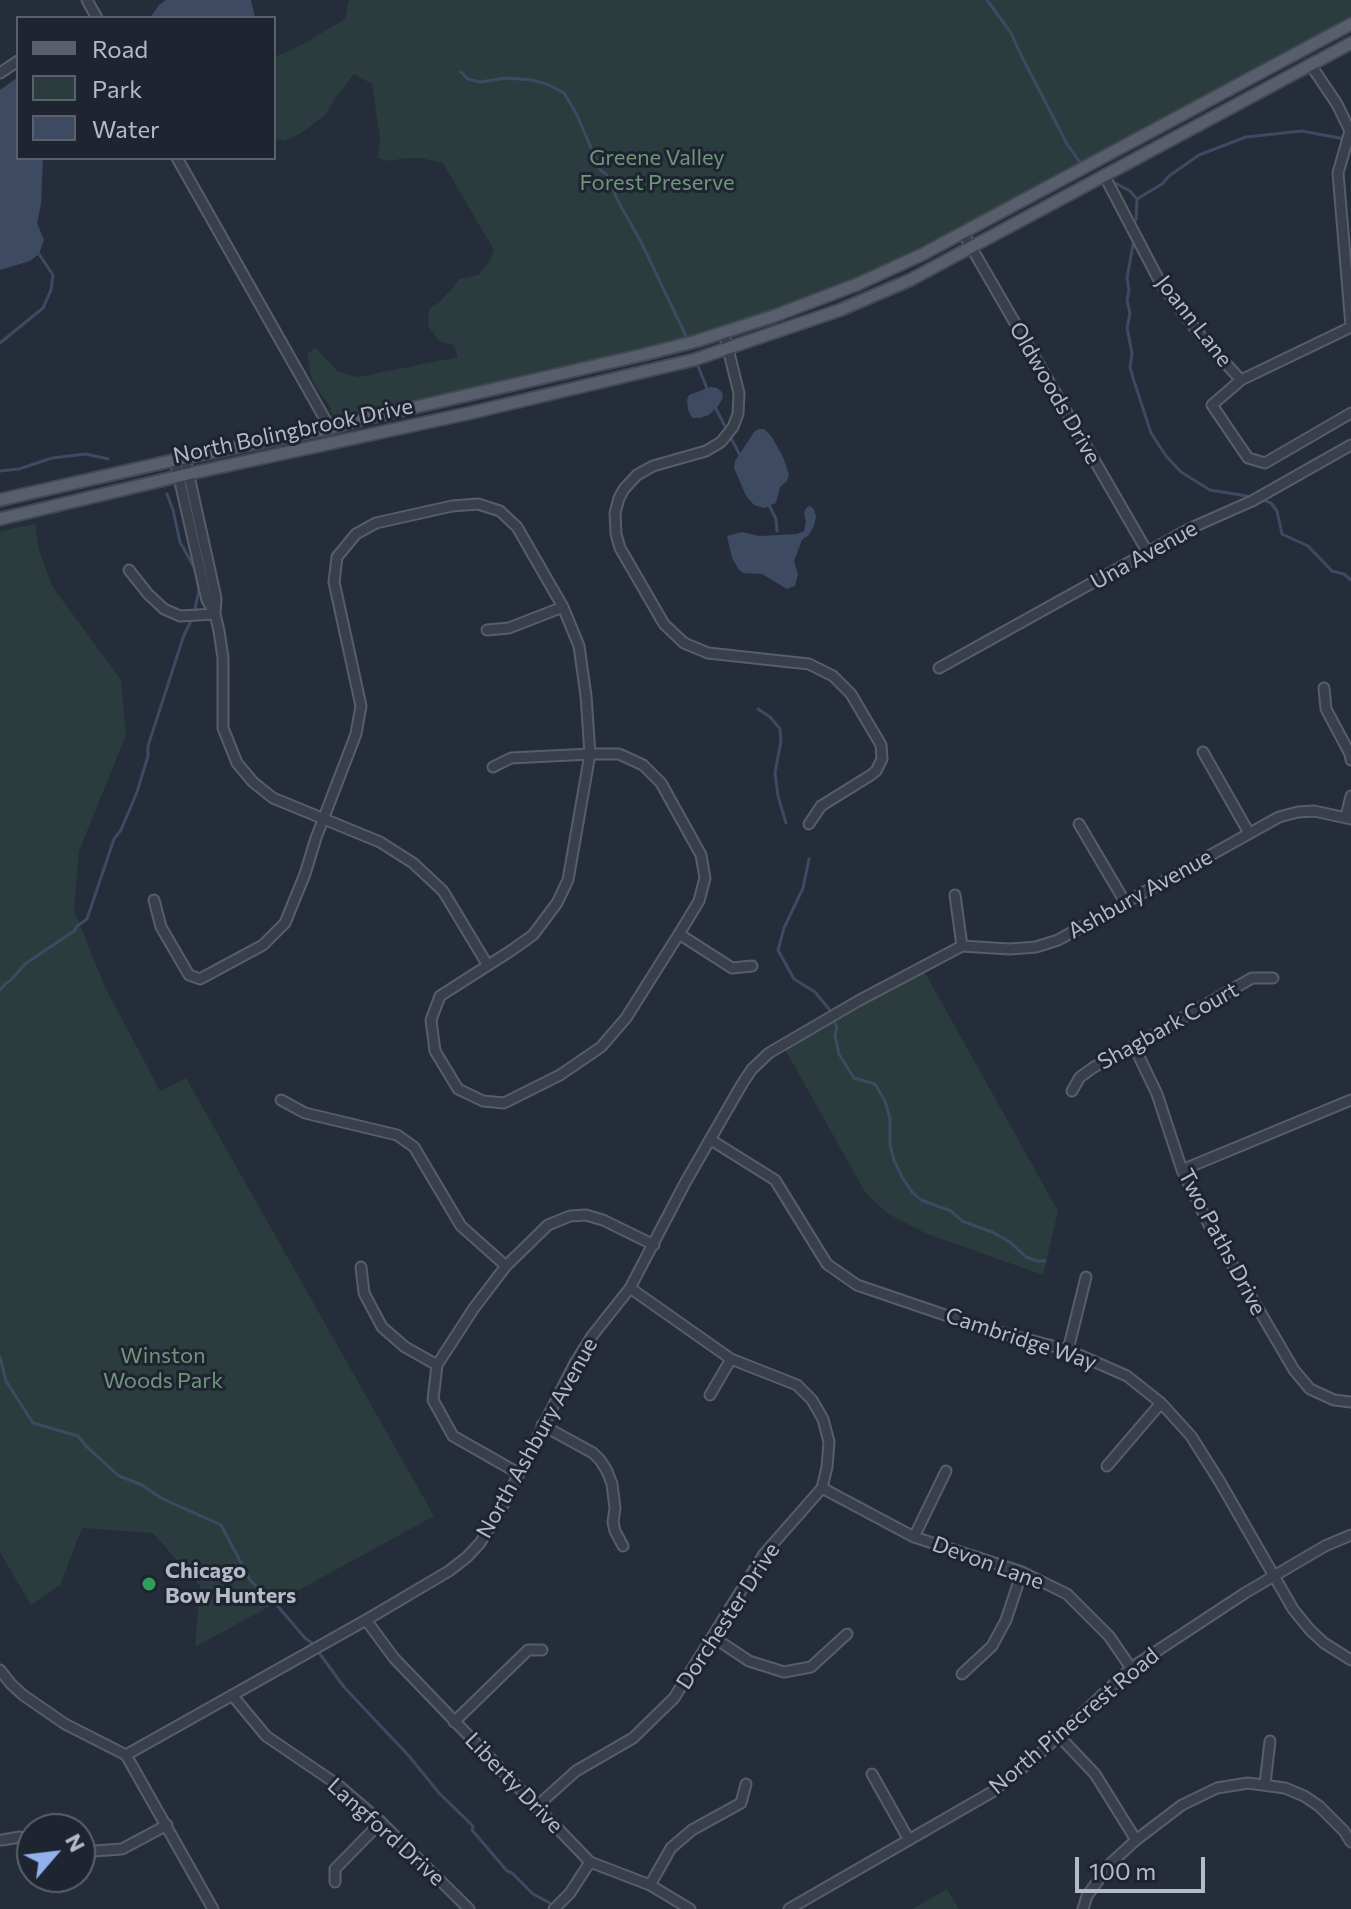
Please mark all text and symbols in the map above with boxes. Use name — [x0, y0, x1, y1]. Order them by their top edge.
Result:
legend — [16, 16, 276, 160]
text: Road — [92, 34, 148, 63]
text: Park — [92, 74, 142, 103]
text: Water — [92, 114, 160, 143]
park label: Greene Valley Forest Preserve — [579, 145, 735, 196]
street label: Joann Lane — [1150, 270, 1238, 372]
street label: Oldwoods Drive — [1004, 317, 1106, 469]
street label: North Bolingbrook Drive — [171, 393, 415, 469]
street label: Una Avenue — [1086, 515, 1202, 595]
street label: Ashbury Avenue — [1063, 843, 1217, 945]
street label: Shagbark Court — [1093, 976, 1243, 1076]
street label: Two Paths Drive — [1172, 1164, 1272, 1320]
street label: Cambridge Way — [942, 1302, 1100, 1376]
street label: North Ashbury Avenue — [471, 1333, 603, 1543]
park label: Winston Woods Park — [103, 1343, 223, 1394]
street label: Devon Lane — [929, 1531, 1047, 1595]
street label: Dorchester Drive — [671, 1538, 785, 1694]
place label: Chicago Bow Hunters — [165, 1558, 296, 1610]
marker: Chicago Bow Hunters — [140, 1575, 158, 1593]
street label: North Pinecrest Road — [984, 1642, 1164, 1800]
street label: Liberty Drive — [460, 1727, 568, 1839]
street label: Langford Drive — [322, 1773, 450, 1891]
north arrow — [16, 1813, 96, 1893]
text: N — [60, 1829, 92, 1856]
scale bar — [1079, 1841, 1209, 1891]
text: 100 m — [1089, 1856, 1156, 1885]

